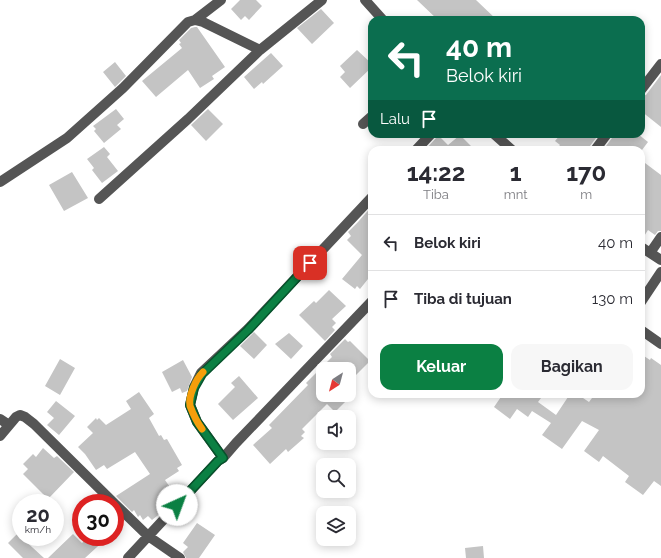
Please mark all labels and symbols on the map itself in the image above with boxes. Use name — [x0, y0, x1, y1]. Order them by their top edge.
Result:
pin — [293, 246, 327, 280]
north arrow — [316, 362, 356, 402]
position arrow — [156, 484, 198, 526]
speed limit sign: 30 — [72, 494, 124, 546]

